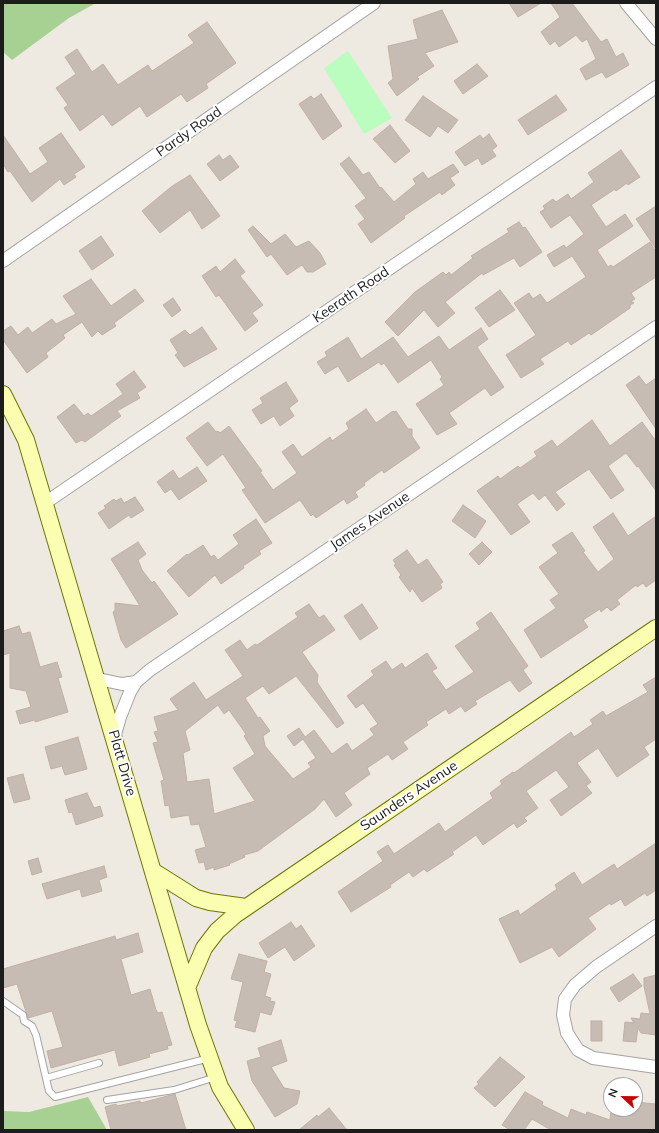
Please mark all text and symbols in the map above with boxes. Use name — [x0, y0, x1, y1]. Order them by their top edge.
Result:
street label: Pardy Road — [153, 103, 225, 161]
street label: Keerath Road — [310, 263, 392, 327]
street label: James Avenue — [327, 488, 413, 554]
street label: Platt Drive — [105, 728, 139, 798]
street label: Saunders Avenue — [357, 757, 461, 835]
north arrow — [603, 1077, 643, 1117]
text: N — [605, 1086, 621, 1099]

